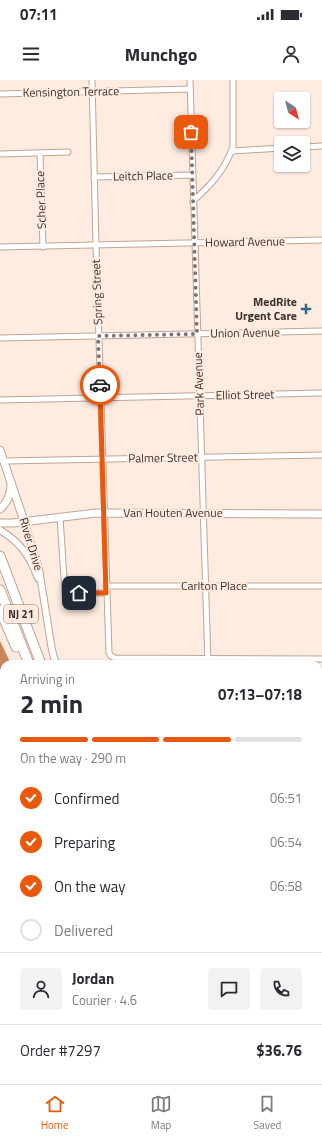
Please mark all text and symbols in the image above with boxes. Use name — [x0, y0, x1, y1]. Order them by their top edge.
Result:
text: 07:11 — [20, 3, 57, 26]
text: Munchgo — [125, 41, 197, 68]
icon: menu — [20, 43, 42, 65]
icon: person — [280, 43, 302, 65]
street label: Kensington Terrace — [23, 81, 119, 102]
north arrow — [274, 92, 310, 128]
map controls — [274, 92, 310, 172]
pin — [174, 115, 208, 149]
icon: bag — [180, 121, 202, 143]
button: layers — [274, 136, 310, 172]
street label: Leitch Place — [113, 165, 173, 186]
street label: Scher Place — [30, 171, 51, 229]
street label: Howard Avenue — [205, 231, 285, 252]
street label: Spring Street — [86, 258, 107, 325]
place label: MedRite Urgent Care — [235, 292, 297, 325]
marker: MedRite Urgent Care — [300, 303, 312, 315]
street label: Union Avenue — [210, 322, 280, 343]
street label: Park Avenue — [188, 352, 209, 416]
courier — [80, 365, 120, 405]
icon: car — [89, 374, 111, 396]
street label: Elliot Street — [215, 384, 275, 405]
street label: Palmer Street — [128, 447, 199, 468]
street label: Van Houten Avenue — [123, 503, 223, 522]
street label: River Drive — [14, 515, 49, 573]
pin — [62, 576, 96, 610]
street label: Carlton Place — [181, 576, 247, 595]
icon: home — [68, 582, 90, 604]
road number: NJ 21 — [4, 605, 38, 623]
text: Arriving in — [20, 669, 75, 689]
text: 07:13–07:18 — [218, 683, 302, 706]
text: 2 min — [20, 684, 83, 723]
text: On the way · 290 m — [20, 748, 126, 768]
icon: check — [20, 787, 42, 809]
text: Confirmed — [54, 787, 119, 810]
text: 06:51 — [270, 788, 302, 808]
icon: check — [20, 831, 42, 853]
text: Preparing — [54, 831, 115, 854]
text: 06:54 — [270, 832, 302, 852]
icon: check — [20, 875, 42, 897]
text: On the way — [54, 875, 126, 898]
text: 06:58 — [270, 876, 302, 896]
text: Delivered — [54, 919, 113, 942]
text: Jordan — [72, 967, 114, 990]
button: person — [20, 968, 62, 1010]
button: chat — [208, 968, 250, 1010]
button: phone — [260, 968, 302, 1010]
text: Courier · 4.6 — [72, 990, 137, 1010]
text: Order #7297 — [20, 1039, 101, 1062]
text: $36.76 — [256, 1039, 302, 1062]
tab: Home — [41, 1093, 69, 1133]
tab: Map — [150, 1093, 172, 1133]
tab: Saved — [253, 1093, 281, 1133]

